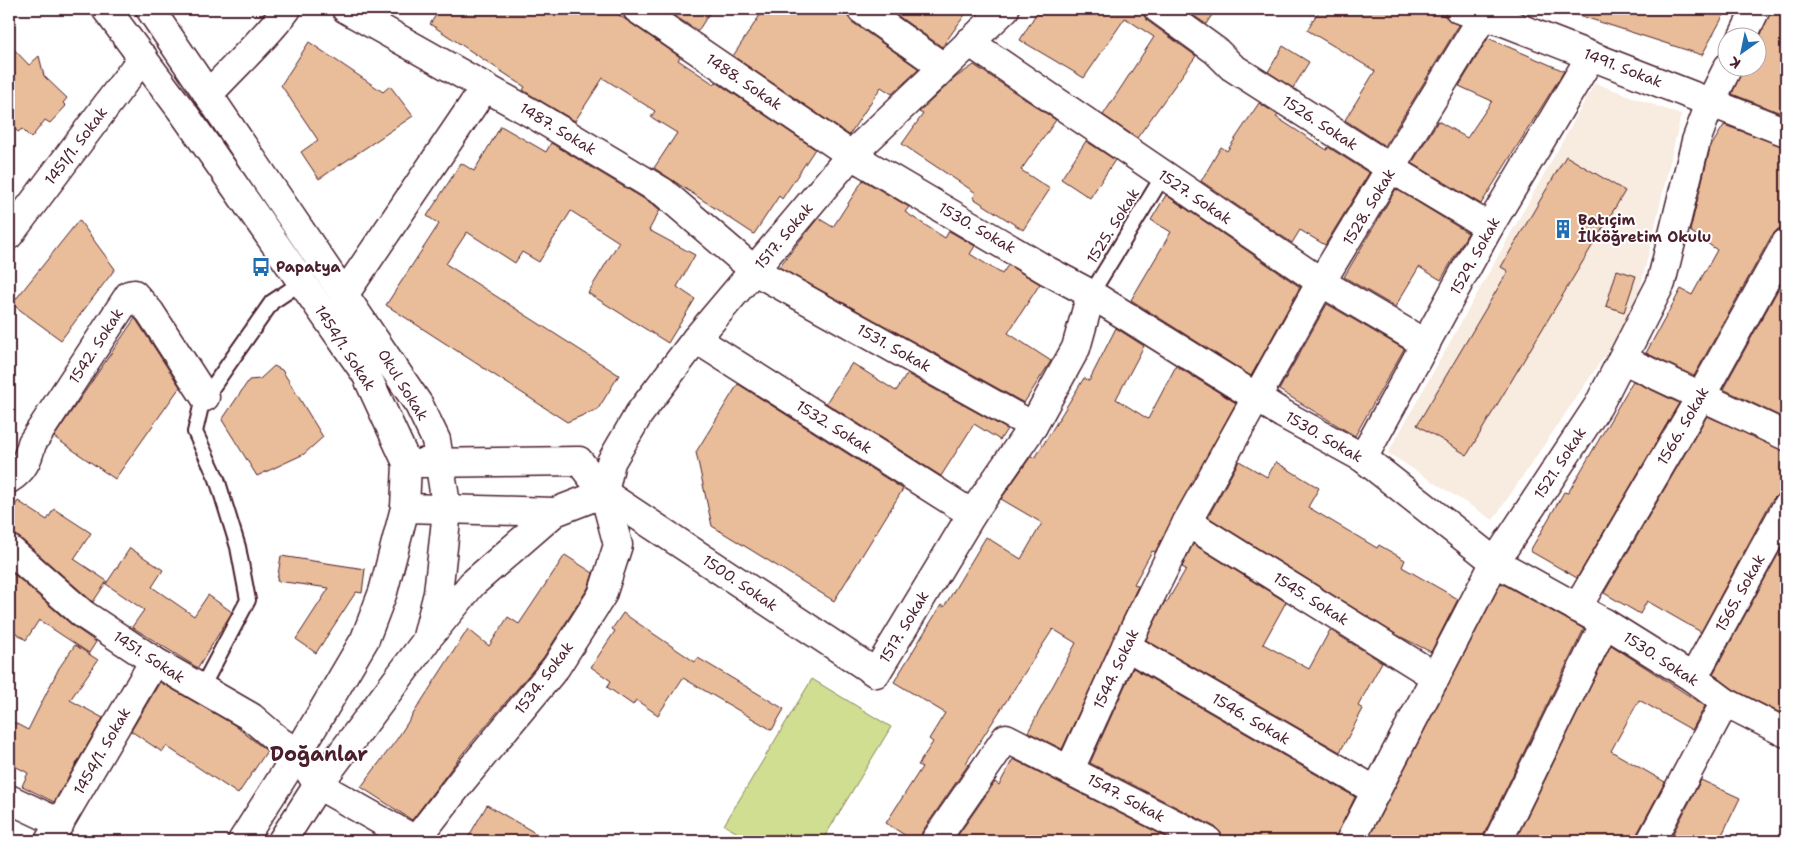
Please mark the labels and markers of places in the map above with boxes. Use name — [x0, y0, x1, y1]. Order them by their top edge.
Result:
place label: Batıçim İlköğretim Okulu — [1578, 210, 1711, 247]
building icon: Batıçim İlköğretim Okulu — [1552, 218, 1574, 240]
bus stop icon: Papatya — [250, 256, 272, 278]
place label: Papatya — [276, 257, 342, 277]

